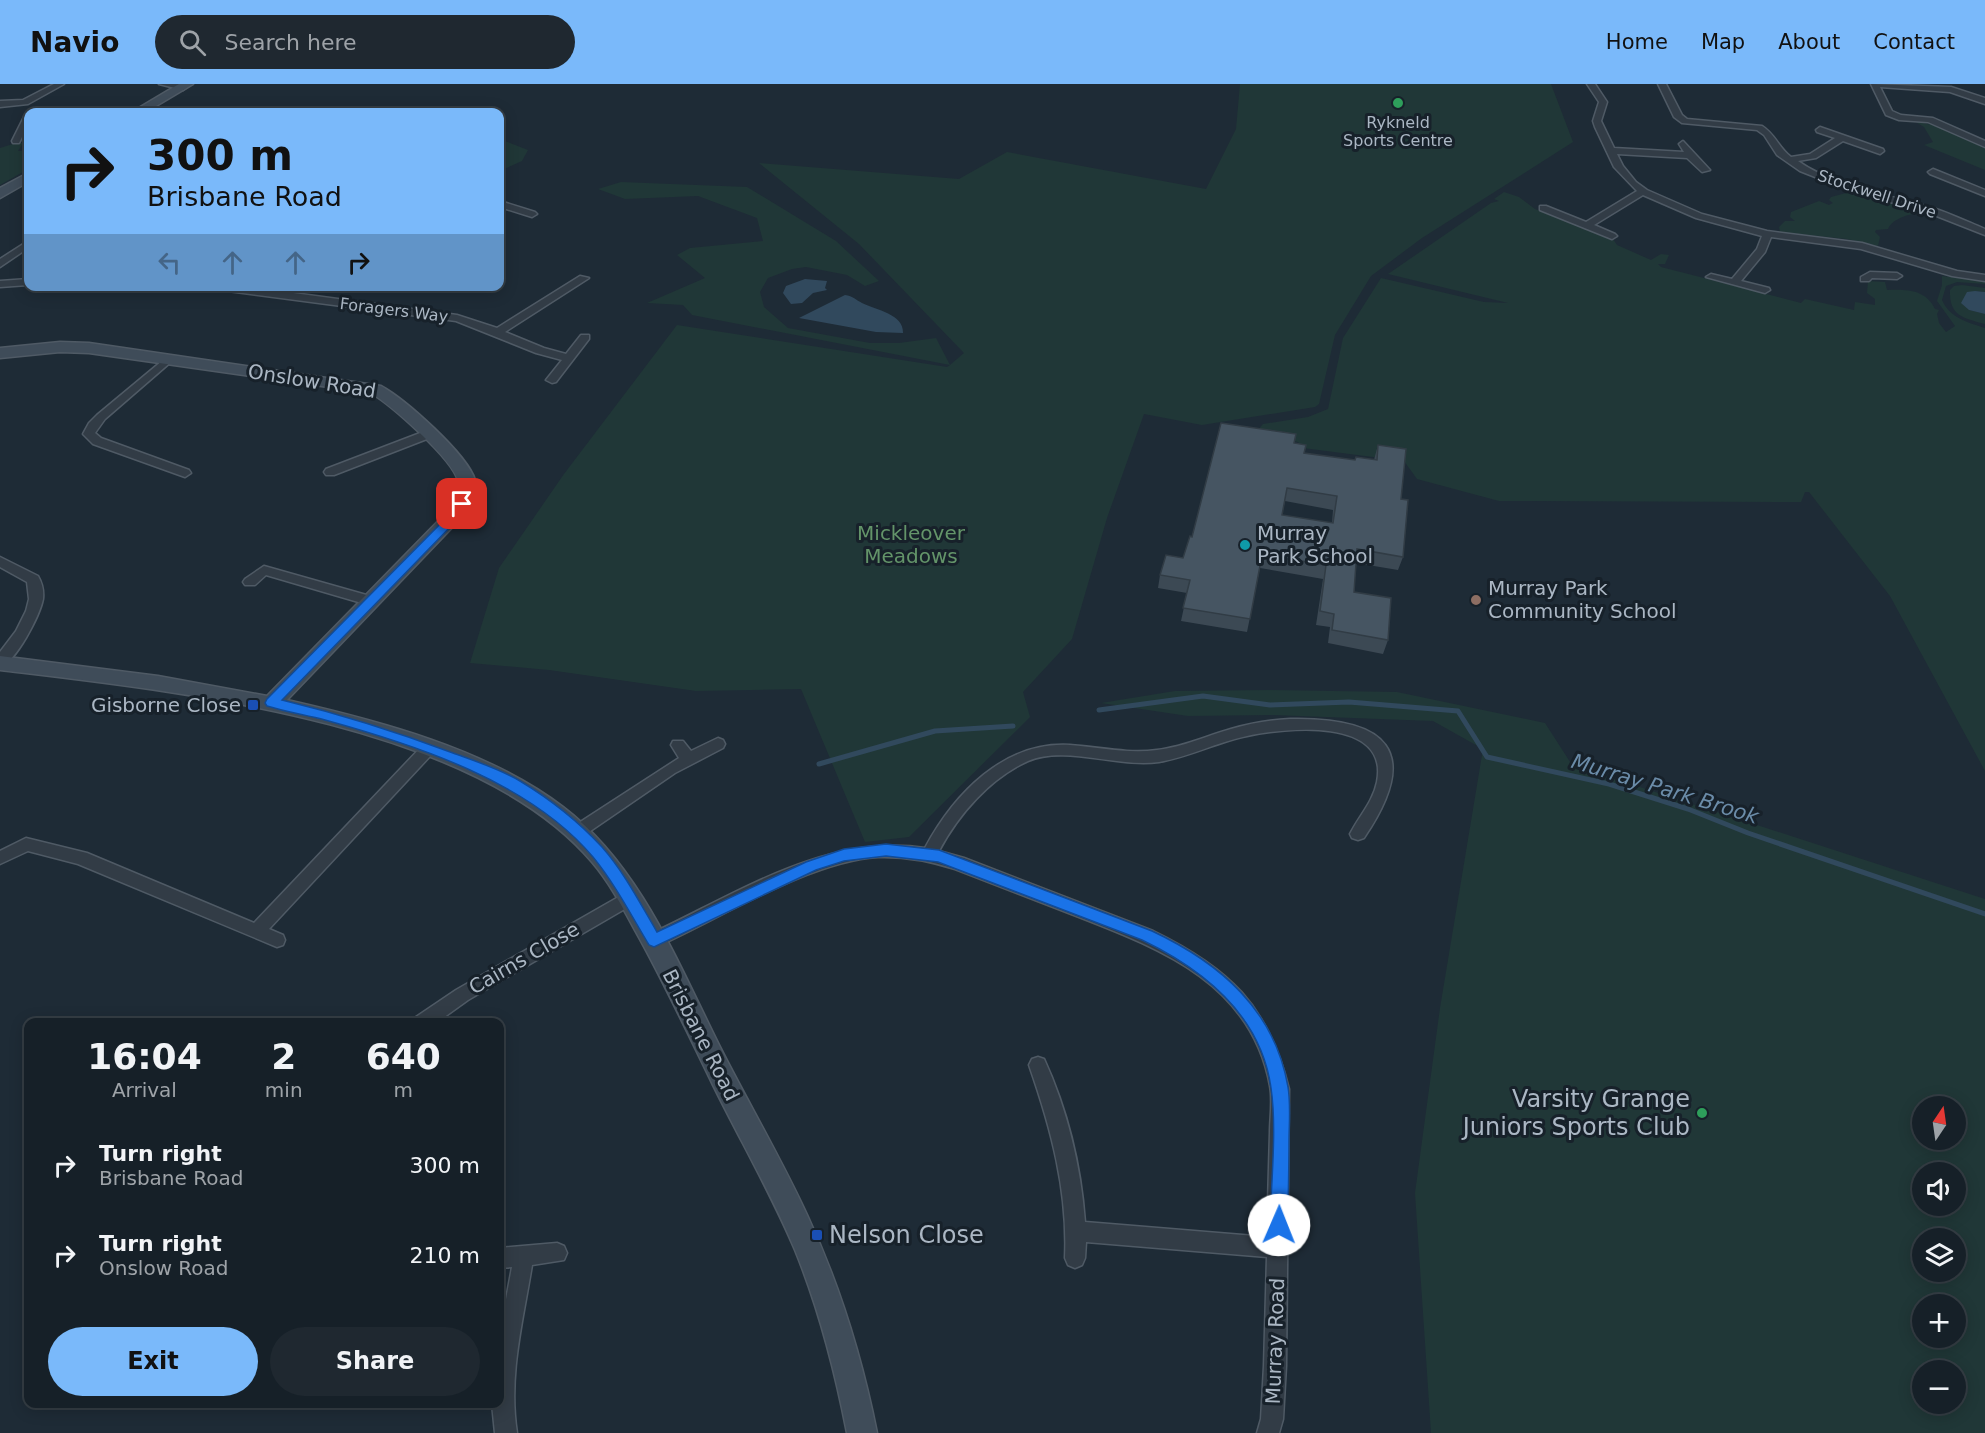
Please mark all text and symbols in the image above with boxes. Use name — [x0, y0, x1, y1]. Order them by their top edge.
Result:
search box — [155, 15, 575, 69]
text: Navio — [30, 26, 119, 59]
icon: search — [176, 26, 209, 59]
text: Search here — [224, 30, 357, 55]
text: Home — [1606, 30, 1668, 54]
text: Map — [1701, 30, 1745, 54]
text: About — [1778, 30, 1840, 54]
text: Contact — [1873, 30, 1955, 54]
marker: Rykneld Sports Centre — [1391, 96, 1405, 110]
place label: Rykneld Sports Centre — [1343, 113, 1453, 150]
text: 300 m — [147, 131, 293, 180]
icon: right — [48, 132, 126, 210]
street label: Stockwell Drive — [1815, 166, 1939, 222]
text: Brisbane Road — [147, 181, 342, 212]
icon: left — [153, 246, 186, 279]
icon: ahead — [216, 246, 249, 279]
icon: ahead — [279, 246, 312, 279]
icon: right — [342, 246, 375, 279]
street label: Foragers Way — [339, 294, 449, 326]
street label: Onslow Road — [246, 359, 378, 403]
pin — [436, 478, 487, 529]
icon: arrive — [445, 487, 478, 520]
park label: Mickleover Meadows — [857, 521, 966, 568]
place label: Murray Park School — [1257, 521, 1373, 568]
marker: Murray Park School — [1238, 538, 1252, 552]
place label: Murray Park Community School — [1488, 576, 1677, 623]
marker: Murray Park Community School — [1469, 593, 1483, 607]
place label: Gisborne Close — [91, 693, 241, 717]
marker: Gisborne Close — [246, 698, 260, 712]
water label: Murray Park Brook — [1568, 749, 1762, 829]
street label: Cairns Close — [464, 917, 584, 999]
street label: Brisbane Road — [658, 965, 744, 1105]
text: 16:04 — [87, 1036, 202, 1077]
text: 2 — [271, 1036, 296, 1077]
text: 640 — [366, 1036, 441, 1077]
text: Arrival — [112, 1078, 177, 1102]
text: min — [265, 1078, 303, 1102]
text: m — [394, 1078, 413, 1102]
place label: Varsity Grange Juniors Sports Club — [1461, 1085, 1690, 1141]
north arrow — [1912, 1096, 1966, 1150]
map controls — [1912, 1096, 1966, 1414]
marker: Varsity Grange Juniors Sports Club — [1695, 1106, 1709, 1120]
text: Turn right — [99, 1141, 222, 1166]
icon: right — [48, 1149, 81, 1182]
text: 300 m — [410, 1153, 480, 1178]
button: sound — [1912, 1162, 1966, 1216]
text: Brisbane Road — [99, 1166, 243, 1190]
position arrow — [1247, 1193, 1311, 1257]
place label: Nelson Close — [829, 1221, 984, 1249]
marker: Nelson Close — [810, 1228, 824, 1242]
button: layers — [1912, 1228, 1966, 1282]
text: Turn right — [99, 1231, 222, 1256]
icon: right — [48, 1239, 81, 1272]
text: 210 m — [410, 1243, 480, 1268]
text: Onslow Road — [99, 1256, 229, 1280]
street label: Murray Road — [1261, 1277, 1289, 1405]
button: + — [1912, 1294, 1966, 1348]
button: Exit — [48, 1327, 258, 1396]
button: Share — [270, 1327, 480, 1396]
button: − — [1912, 1360, 1966, 1414]

